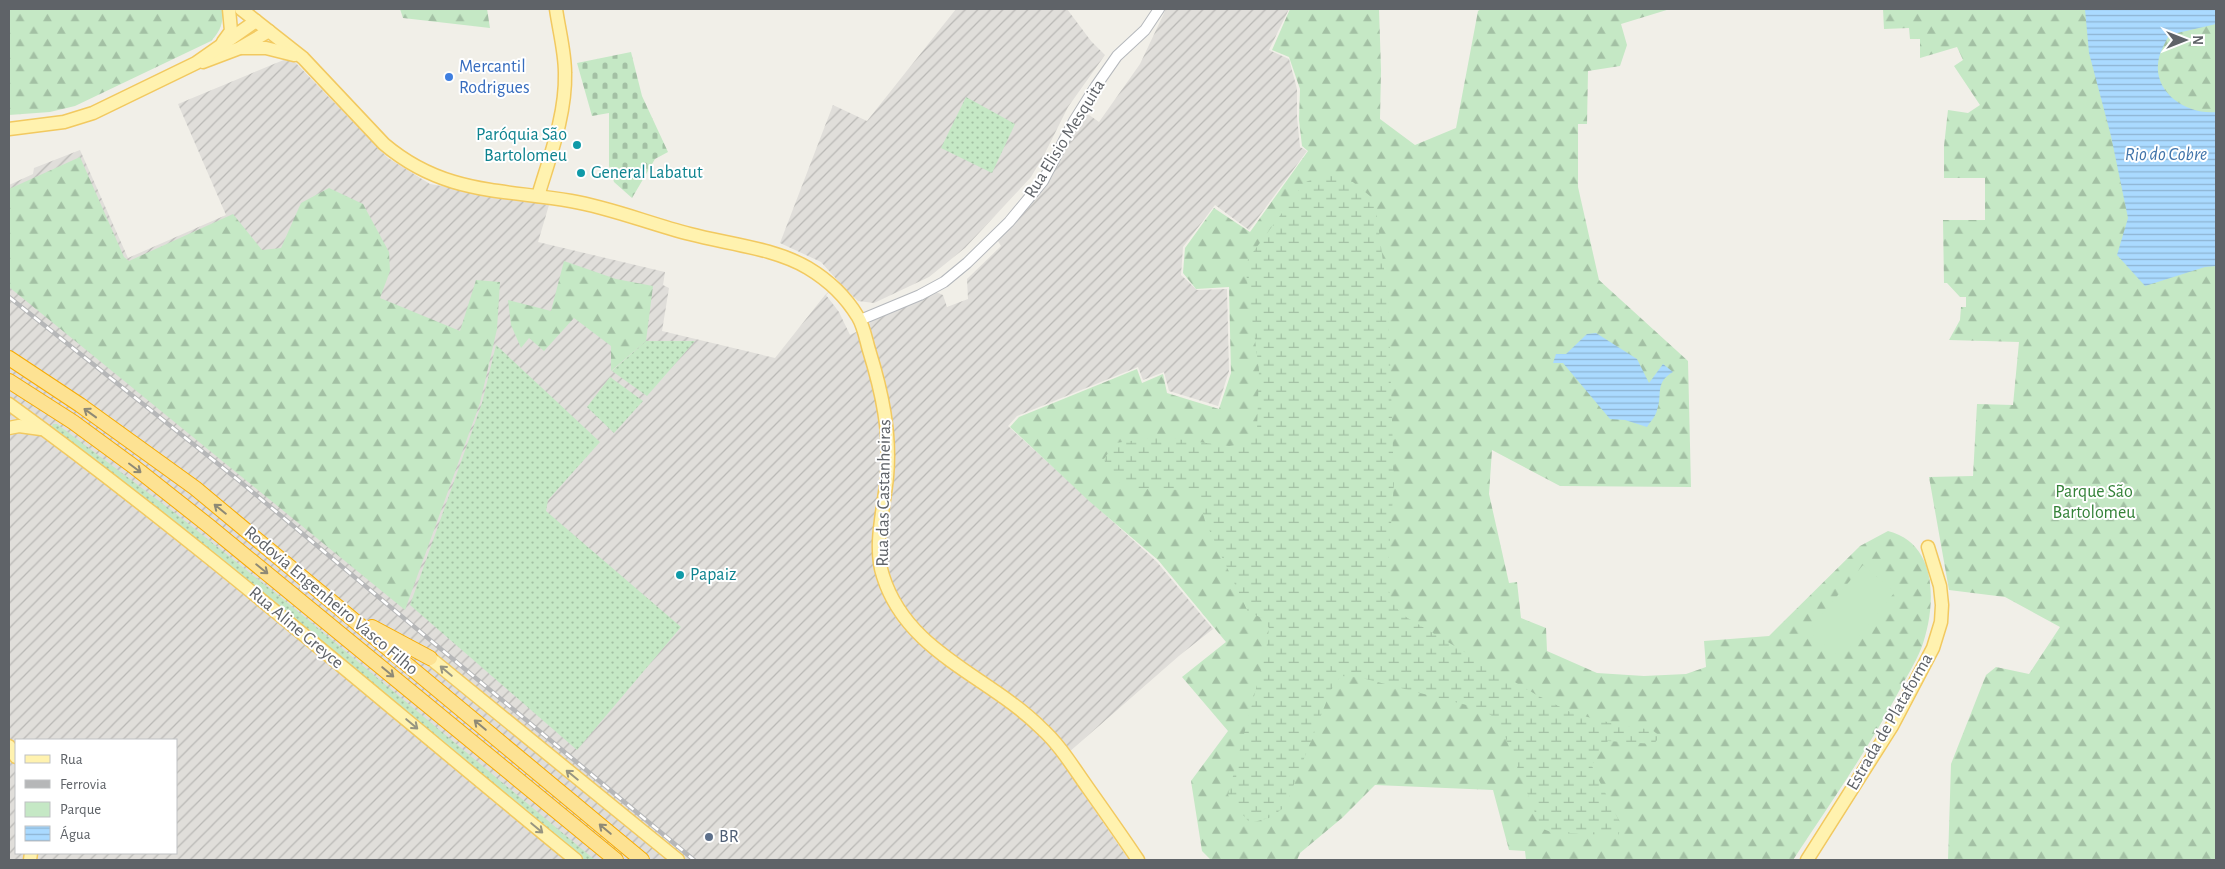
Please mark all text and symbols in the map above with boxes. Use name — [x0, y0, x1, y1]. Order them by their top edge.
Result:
north arrow — [2160, 15, 2210, 65]
text: N — [2190, 35, 2204, 45]
place label: Mercantil Rodrigues — [459, 58, 530, 97]
marker: Mercantil Rodrigues — [443, 71, 455, 83]
street label: Rua Elisio Mesquita — [1021, 77, 1109, 201]
place label: Paróquia São Bartolomeu — [476, 126, 567, 165]
marker: Paróquia São Bartolomeu — [571, 139, 583, 151]
water label: Rio do Cobre — [2125, 145, 2207, 164]
place label: General Labatut — [591, 164, 703, 182]
marker: General Labatut — [575, 167, 587, 179]
one-way arrow — [84, 407, 97, 418]
street label: Rua das Castanheiras — [874, 419, 894, 567]
one-way arrow — [128, 463, 142, 473]
park label: Parque São Bartolomeu — [2053, 483, 2135, 522]
one-way arrow — [214, 504, 227, 515]
street label: Rodovia Engenheiro Vasco Filho — [241, 523, 421, 679]
one-way arrow — [256, 564, 269, 575]
place label: Papaiz — [690, 566, 736, 584]
marker: Papaiz — [674, 569, 686, 581]
street label: Rua Aline Greyce — [245, 583, 347, 673]
street label: Estrada de Plataforma — [1844, 651, 1936, 793]
one-way arrow — [440, 666, 453, 677]
one-way arrow — [381, 667, 394, 678]
one-way arrow — [405, 718, 418, 729]
one-way arrow — [474, 720, 487, 731]
legend — [15, 739, 178, 854]
text: Rua — [60, 752, 83, 767]
one-way arrow — [565, 769, 578, 780]
text: Ferrovia — [60, 777, 107, 792]
text: Parque — [60, 802, 101, 817]
one-way arrow — [530, 823, 543, 834]
one-way arrow — [599, 824, 612, 835]
text: Água — [60, 825, 91, 842]
place label: BR — [719, 828, 739, 846]
marker: BR — [703, 831, 715, 843]

